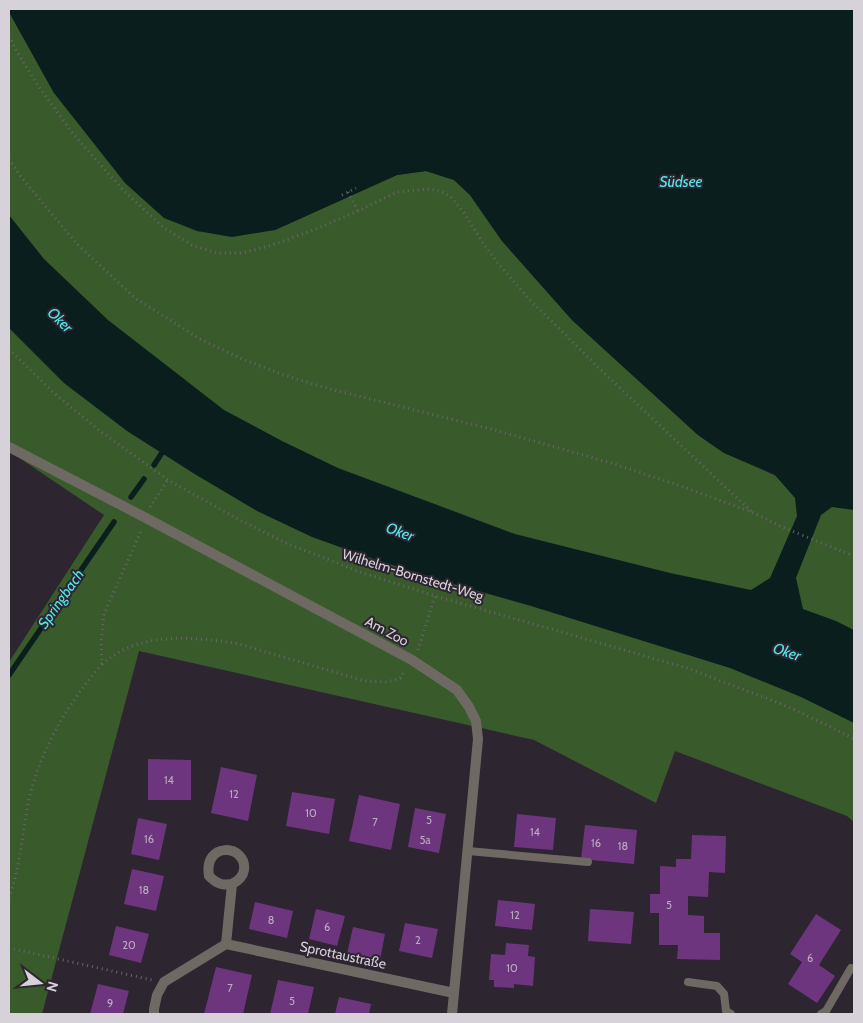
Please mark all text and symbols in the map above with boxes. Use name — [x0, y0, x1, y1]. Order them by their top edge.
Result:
water label: Südsee — [660, 173, 703, 191]
water label: Oker — [44, 304, 77, 337]
water label: Oker — [384, 519, 418, 546]
street label: Wilhelm-Bornstedt-Weg — [340, 545, 487, 605]
water label: Springbach — [34, 566, 88, 632]
street label: Am Zoo — [362, 612, 412, 650]
water label: Oker — [771, 639, 805, 666]
house number: 14 — [164, 773, 175, 787]
house number: 12 — [229, 787, 239, 801]
house number: 10 — [305, 806, 317, 820]
house number: 5 — [426, 813, 432, 827]
house number: 7 — [372, 815, 378, 829]
house number: 14 — [530, 825, 541, 839]
house number: 16 — [144, 832, 154, 846]
house number: 5a — [419, 833, 431, 847]
house number: 16 — [591, 836, 601, 850]
house number: 18 — [618, 839, 628, 853]
house number: 18 — [139, 883, 149, 897]
house number: 5 — [666, 898, 672, 912]
house number: 12 — [510, 908, 520, 922]
house number: 8 — [268, 913, 274, 927]
house number: 6 — [324, 920, 330, 934]
house number: 2 — [415, 933, 421, 947]
street label: Sprottaustraße — [298, 937, 388, 973]
house number: 20 — [122, 938, 136, 952]
house number: 6 — [807, 951, 813, 965]
north arrow — [15, 958, 65, 1008]
house number: 10 — [506, 961, 518, 975]
text: N — [42, 979, 63, 994]
house number: 7 — [227, 981, 233, 995]
house number: 5 — [289, 994, 295, 1008]
house number: 9 — [107, 996, 113, 1010]

